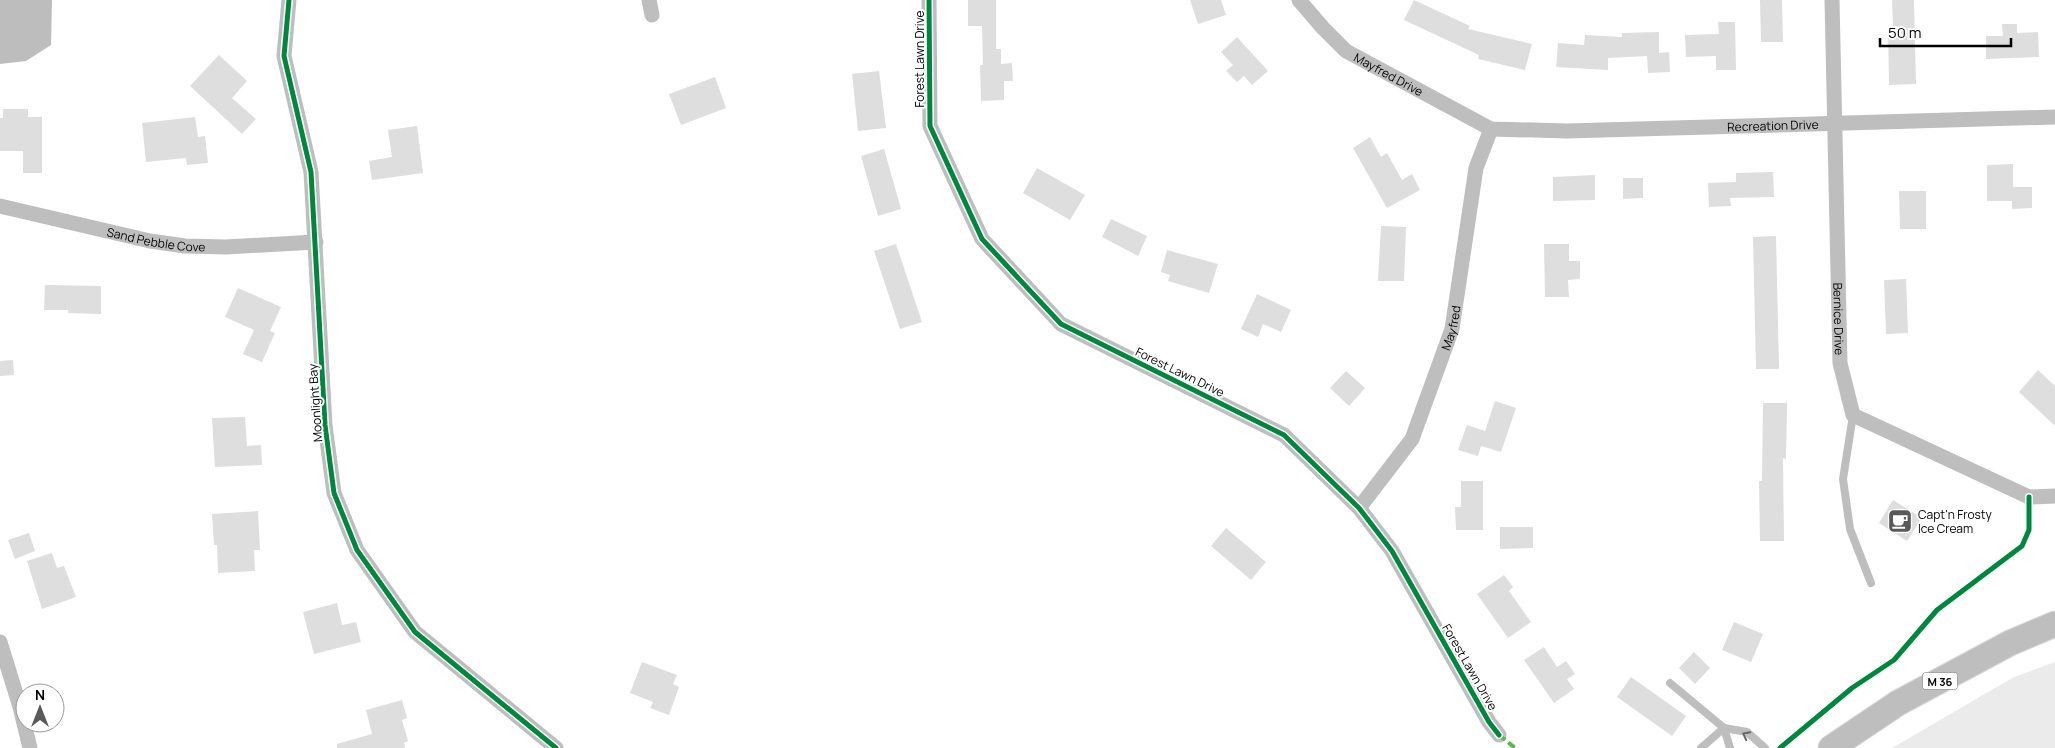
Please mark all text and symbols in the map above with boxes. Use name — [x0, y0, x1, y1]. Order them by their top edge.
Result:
street label: Forest Lawn Drive — [911, 10, 928, 108]
scale bar — [1880, 15, 2011, 47]
text: 50 m — [1888, 22, 1922, 43]
street label: Mayfred Drive — [1351, 48, 1426, 100]
street label: Recreation Drive — [1727, 115, 1819, 135]
street label: Sand Pebble Cove — [105, 223, 206, 255]
street label: Bernice Drive — [1830, 282, 1848, 355]
street label: Mayfred — [1437, 304, 1464, 353]
street label: Forest Lawn Drive — [1133, 343, 1227, 401]
street label: Moonlight Bay — [304, 363, 326, 443]
place label: Capt'n Frosty Ice Cream — [1918, 506, 1992, 537]
cafe icon: Capt'n Frosty Ice Cream — [1887, 508, 1913, 534]
street label: Forest Lawn Drive — [1438, 621, 1502, 713]
road number: M 36 — [1922, 672, 1958, 689]
north arrow — [15, 683, 65, 733]
text: N — [35, 685, 45, 704]
one-way arrow — [1743, 731, 1752, 741]

